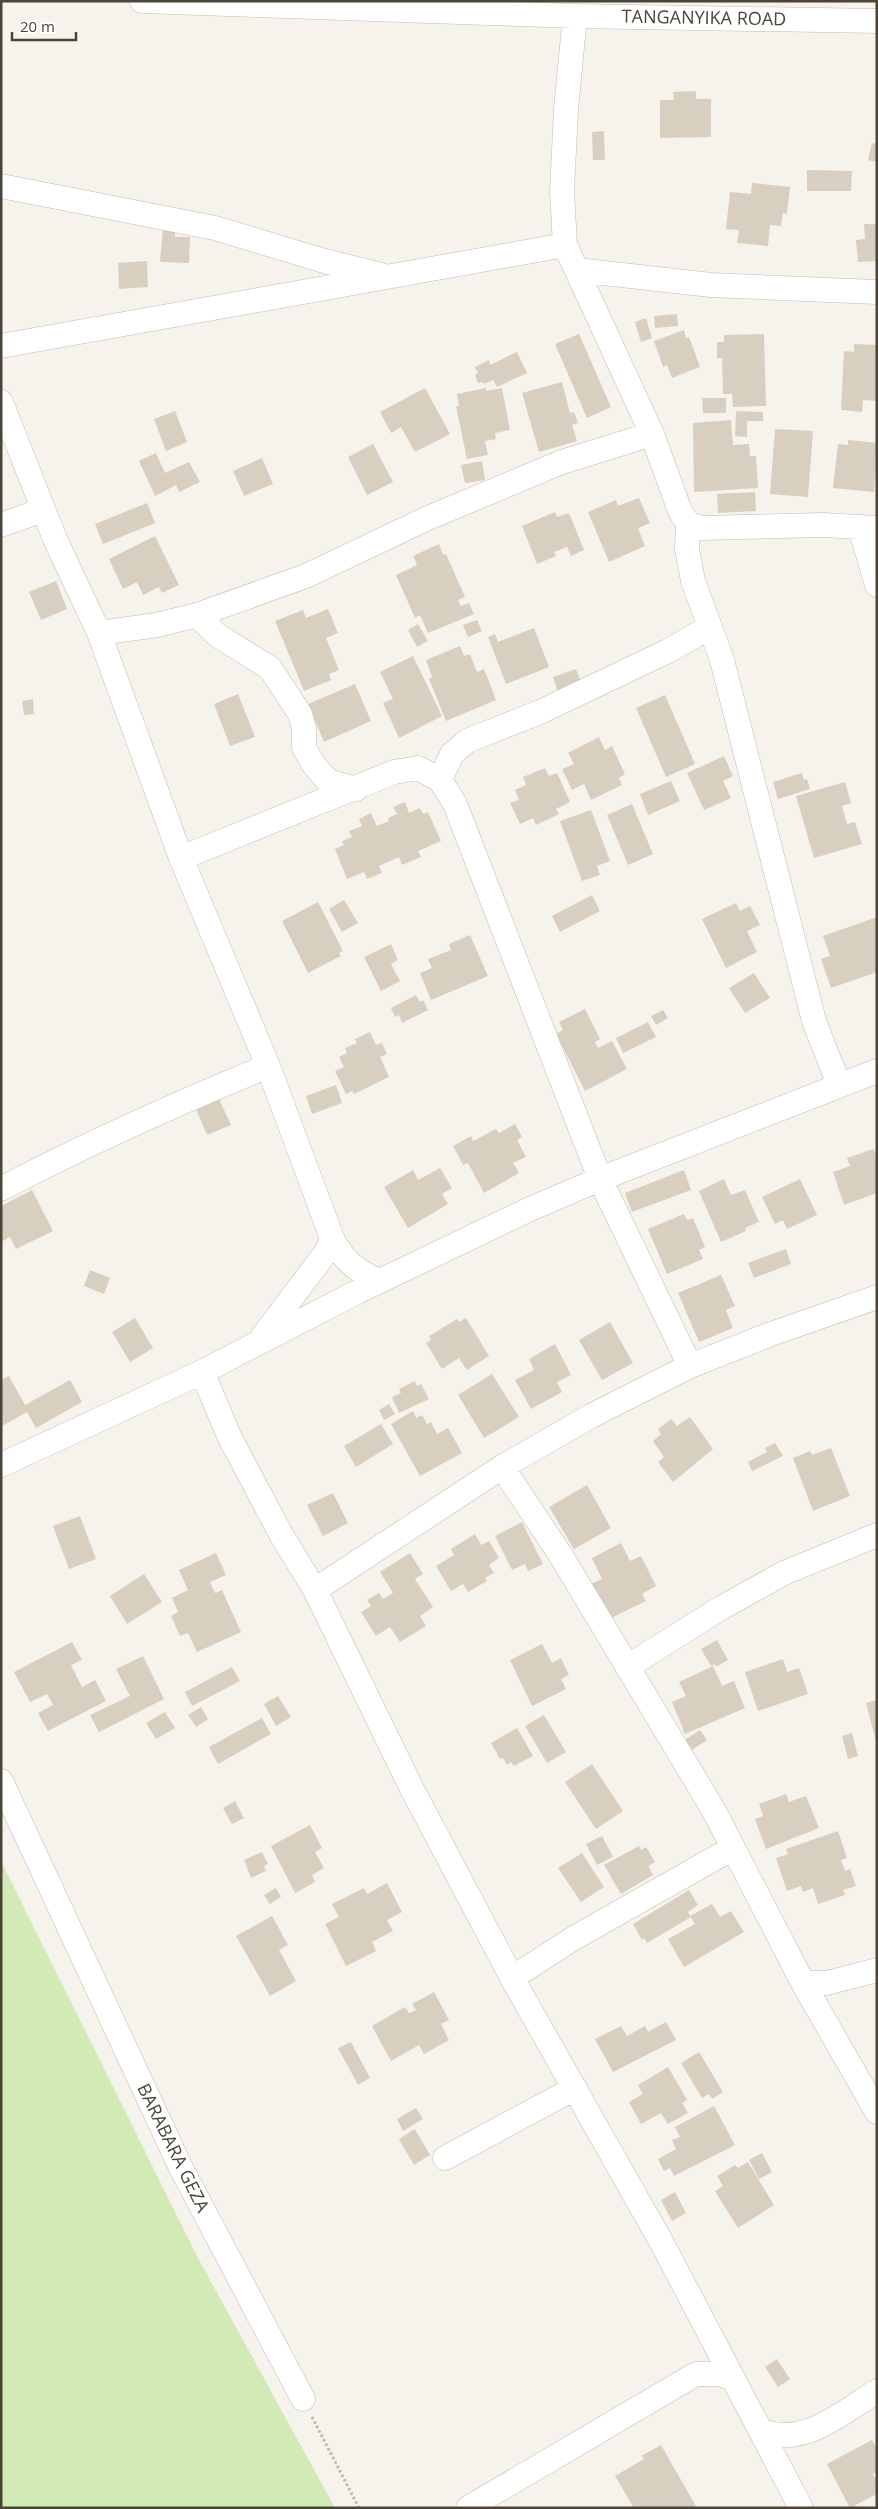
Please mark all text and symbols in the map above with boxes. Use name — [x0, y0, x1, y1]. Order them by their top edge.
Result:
street label: TANGANYIKA ROAD — [622, 4, 787, 30]
scale bar — [12, 10, 76, 42]
text: 20 m — [20, 16, 55, 36]
street label: BARABARA GEZA — [132, 2079, 216, 2216]

